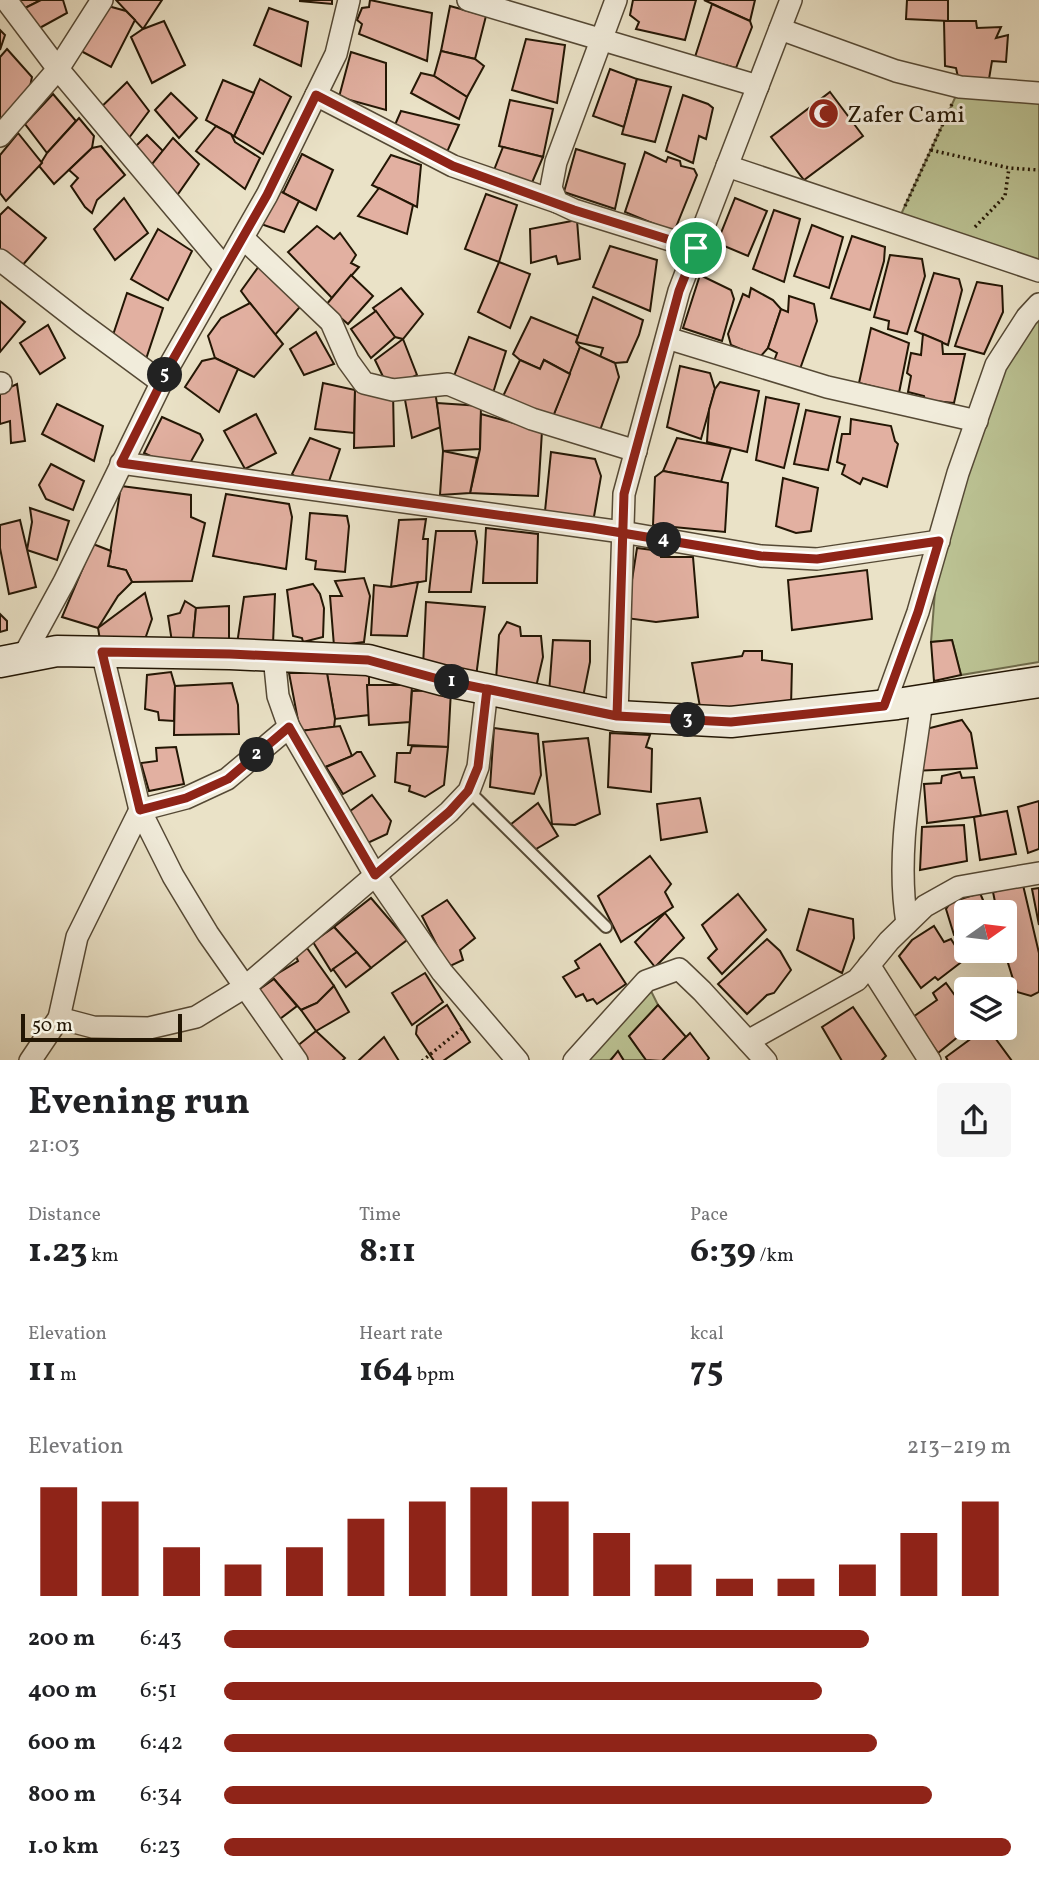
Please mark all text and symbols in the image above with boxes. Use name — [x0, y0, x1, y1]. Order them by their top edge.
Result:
mosque icon: Zafer Cami — [807, 97, 841, 131]
place label: Zafer Cami — [847, 99, 965, 133]
pin — [666, 218, 726, 278]
icon: arrive — [677, 229, 715, 267]
pin: 5 — [148, 358, 182, 392]
text: 5 — [160, 361, 169, 387]
pin: 4 — [646, 522, 682, 558]
text: 4 — [658, 526, 669, 552]
pin: 1 — [434, 664, 470, 700]
text: 1 — [448, 668, 455, 694]
pin: 3 — [670, 702, 706, 738]
text: 3 — [683, 706, 692, 732]
pin: 2 — [240, 738, 274, 772]
text: 2 — [252, 741, 261, 767]
north arrow — [954, 900, 1017, 962]
map controls — [954, 900, 1017, 1040]
button: layers — [954, 977, 1017, 1040]
scale bar — [21, 1012, 182, 1043]
text: 50 m — [32, 1013, 73, 1039]
text: Evening run — [28, 1077, 250, 1130]
button: share — [937, 1083, 1011, 1157]
text: 21:03 — [28, 1130, 80, 1162]
text: Distance — [28, 1202, 101, 1228]
text: Time — [359, 1202, 401, 1228]
text: Pace — [690, 1202, 728, 1228]
text: 1.23 — [28, 1228, 88, 1276]
text: 8:11 — [359, 1228, 416, 1276]
text: 6:39 — [690, 1228, 756, 1276]
text: km — [88, 1243, 119, 1269]
text: /km — [756, 1243, 794, 1269]
text: Elevation — [28, 1321, 107, 1347]
text: Heart rate — [359, 1321, 443, 1347]
text: kcal — [690, 1321, 724, 1347]
text: 11 — [28, 1347, 56, 1395]
text: 164 — [359, 1347, 413, 1395]
text: 75 — [690, 1347, 724, 1395]
text: m — [56, 1362, 77, 1388]
text: bpm — [413, 1362, 455, 1388]
text: Elevation — [28, 1431, 124, 1463]
text: 213–219 m — [907, 1431, 1011, 1463]
text: 200 m — [28, 1623, 95, 1655]
text: 6:43 — [140, 1623, 182, 1655]
text: 400 m — [28, 1675, 97, 1707]
text: 6:51 — [140, 1675, 177, 1707]
text: 600 m — [28, 1727, 96, 1759]
text: 6:42 — [140, 1727, 183, 1759]
text: 800 m — [28, 1779, 96, 1811]
text: 6:34 — [140, 1779, 183, 1811]
text: 1.0 km — [28, 1831, 99, 1863]
text: 6:23 — [140, 1831, 181, 1863]

